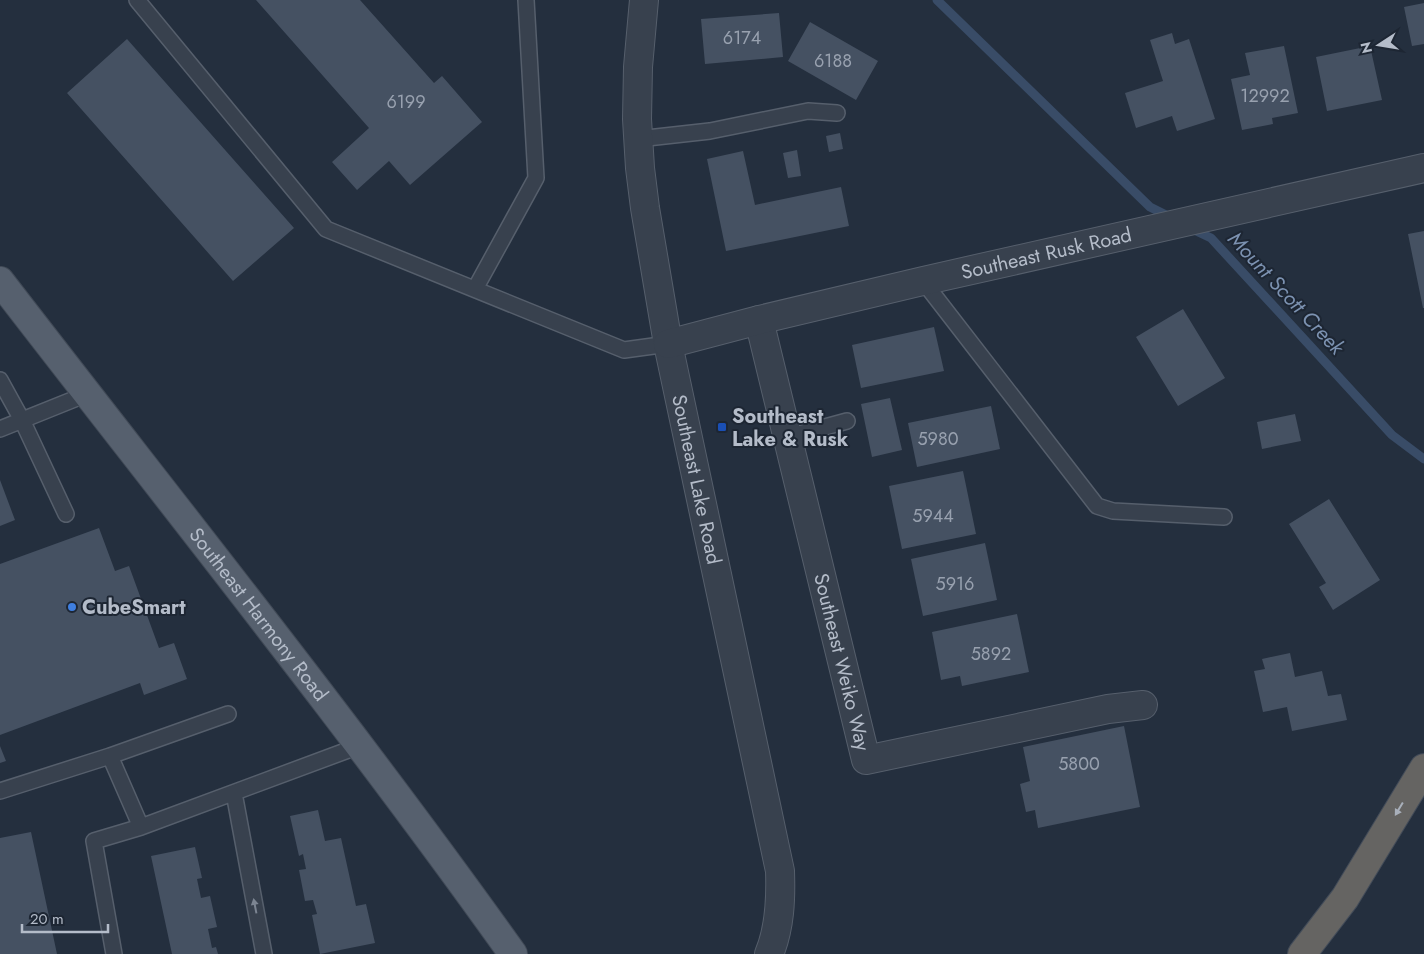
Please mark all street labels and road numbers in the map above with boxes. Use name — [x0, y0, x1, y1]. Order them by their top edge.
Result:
street label: Southeast Rusk Road — [958, 220, 1135, 287]
street label: Southeast Lake Road — [664, 392, 728, 567]
street label: Southeast Harmony Road — [182, 522, 335, 707]
street label: Southeast Weiko Way — [806, 570, 877, 754]

